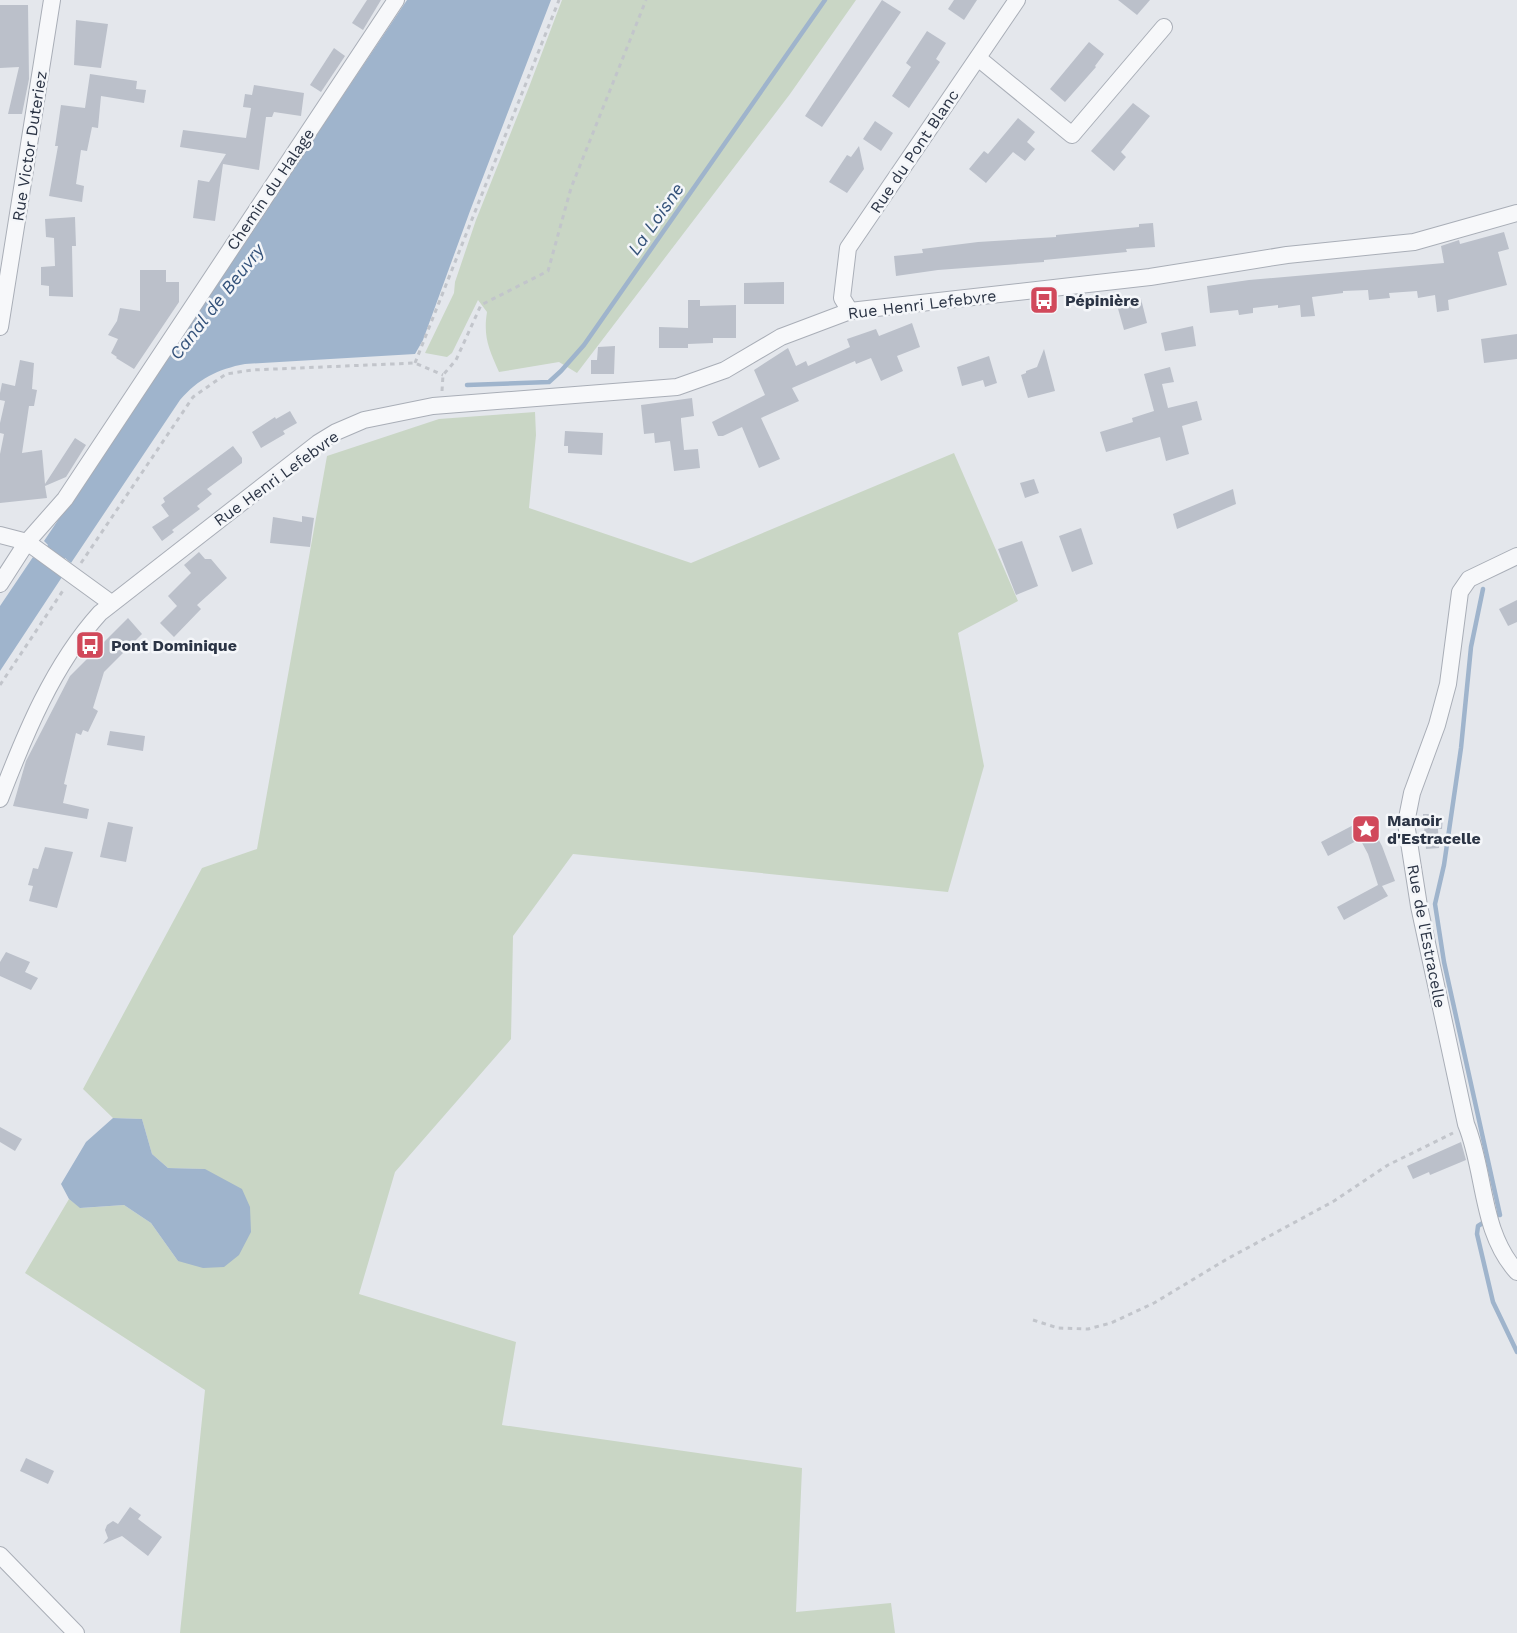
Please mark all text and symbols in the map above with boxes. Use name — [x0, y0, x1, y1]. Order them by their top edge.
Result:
street label: Rue Victor Duteriez — [8, 70, 51, 223]
street label: Rue du Pont Blanc — [866, 86, 963, 217]
street label: Chemin du Halage — [223, 125, 318, 254]
water label: La Loisne — [623, 179, 688, 259]
water label: Canal de Beuvry — [165, 238, 269, 364]
bus stop icon: Pépinière — [1028, 284, 1060, 316]
street label: Rue Henri Lefebvre — [847, 286, 997, 323]
place label: Pépinière — [1065, 291, 1139, 310]
street label: Rue Henri Lefebvre — [210, 427, 342, 530]
bus stop icon: Pont Dominique — [74, 629, 106, 661]
place label: Pont Dominique — [111, 636, 237, 655]
place label: Manoir d'Estracelle — [1387, 811, 1481, 848]
place icon: Manoir d'Estracelle — [1350, 813, 1382, 845]
street label: Rue de l'Estracelle — [1403, 863, 1450, 1010]

